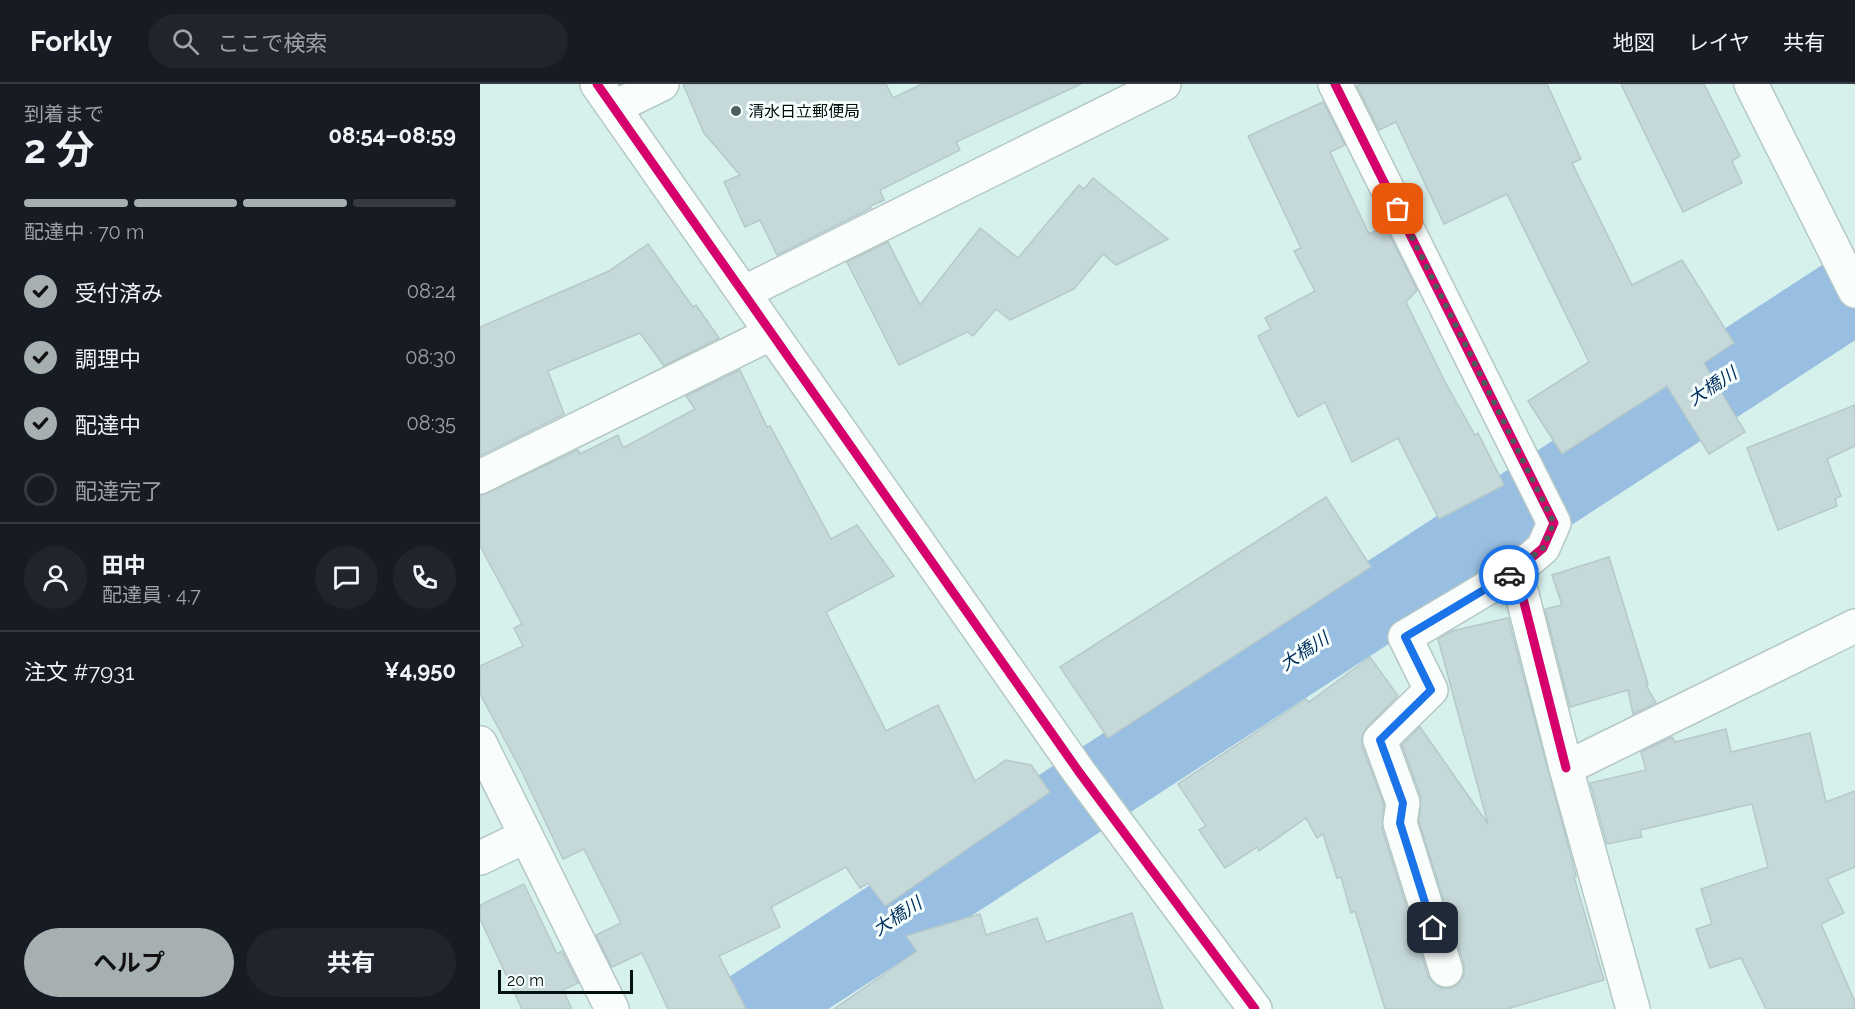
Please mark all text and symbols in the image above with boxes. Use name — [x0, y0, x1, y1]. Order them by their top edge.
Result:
search box — [148, 14, 568, 68]
text: Forkly — [30, 25, 112, 58]
icon: search — [169, 25, 202, 58]
text: ここで検索 — [217, 30, 327, 56]
text: 地図 — [1613, 30, 1655, 55]
text: レイヤ — [1688, 30, 1750, 55]
text: 共有 — [1783, 30, 1825, 55]
text: 到着まで — [24, 102, 104, 126]
place label: 清水日立郵便局 — [748, 102, 860, 121]
marker: 清水日立郵便局 — [729, 104, 743, 118]
text: 08:54–08:59 — [328, 122, 456, 148]
text: 2 分 — [24, 126, 94, 172]
pin — [1372, 183, 1423, 234]
icon: bag — [1381, 192, 1414, 225]
text: 配達中 · 70 m — [24, 220, 144, 244]
icon: check — [24, 275, 57, 308]
text: 08:24 — [407, 279, 456, 303]
text: 受付済み — [75, 280, 163, 306]
icon: check — [24, 341, 57, 374]
text: 08:30 — [405, 345, 456, 369]
text: 調理中 — [75, 346, 141, 372]
water label: 大橋川 — [1684, 361, 1742, 410]
icon: check — [24, 407, 57, 440]
text: 08:35 — [407, 411, 456, 435]
text: 配達中 — [75, 412, 141, 438]
text: 配達完了 — [75, 478, 163, 504]
courier — [1479, 545, 1539, 605]
button: person — [24, 546, 87, 609]
button: chat — [315, 546, 378, 609]
button: phone — [393, 546, 456, 609]
text: 田中 — [102, 552, 146, 578]
icon: car — [1493, 559, 1526, 592]
text: 配達員 · 4.7 — [102, 583, 201, 607]
water label: 大橋川 — [1276, 626, 1334, 675]
text: ¥4,950 — [384, 657, 456, 683]
text: 注文 #7931 — [24, 659, 134, 685]
water label: 大橋川 — [869, 891, 927, 940]
pin — [1407, 902, 1458, 953]
icon: home — [1416, 911, 1449, 944]
button: ヘルプ — [24, 928, 234, 997]
button: 共有 — [246, 928, 456, 997]
scale bar — [498, 967, 633, 994]
text: 20 m — [507, 971, 544, 990]

